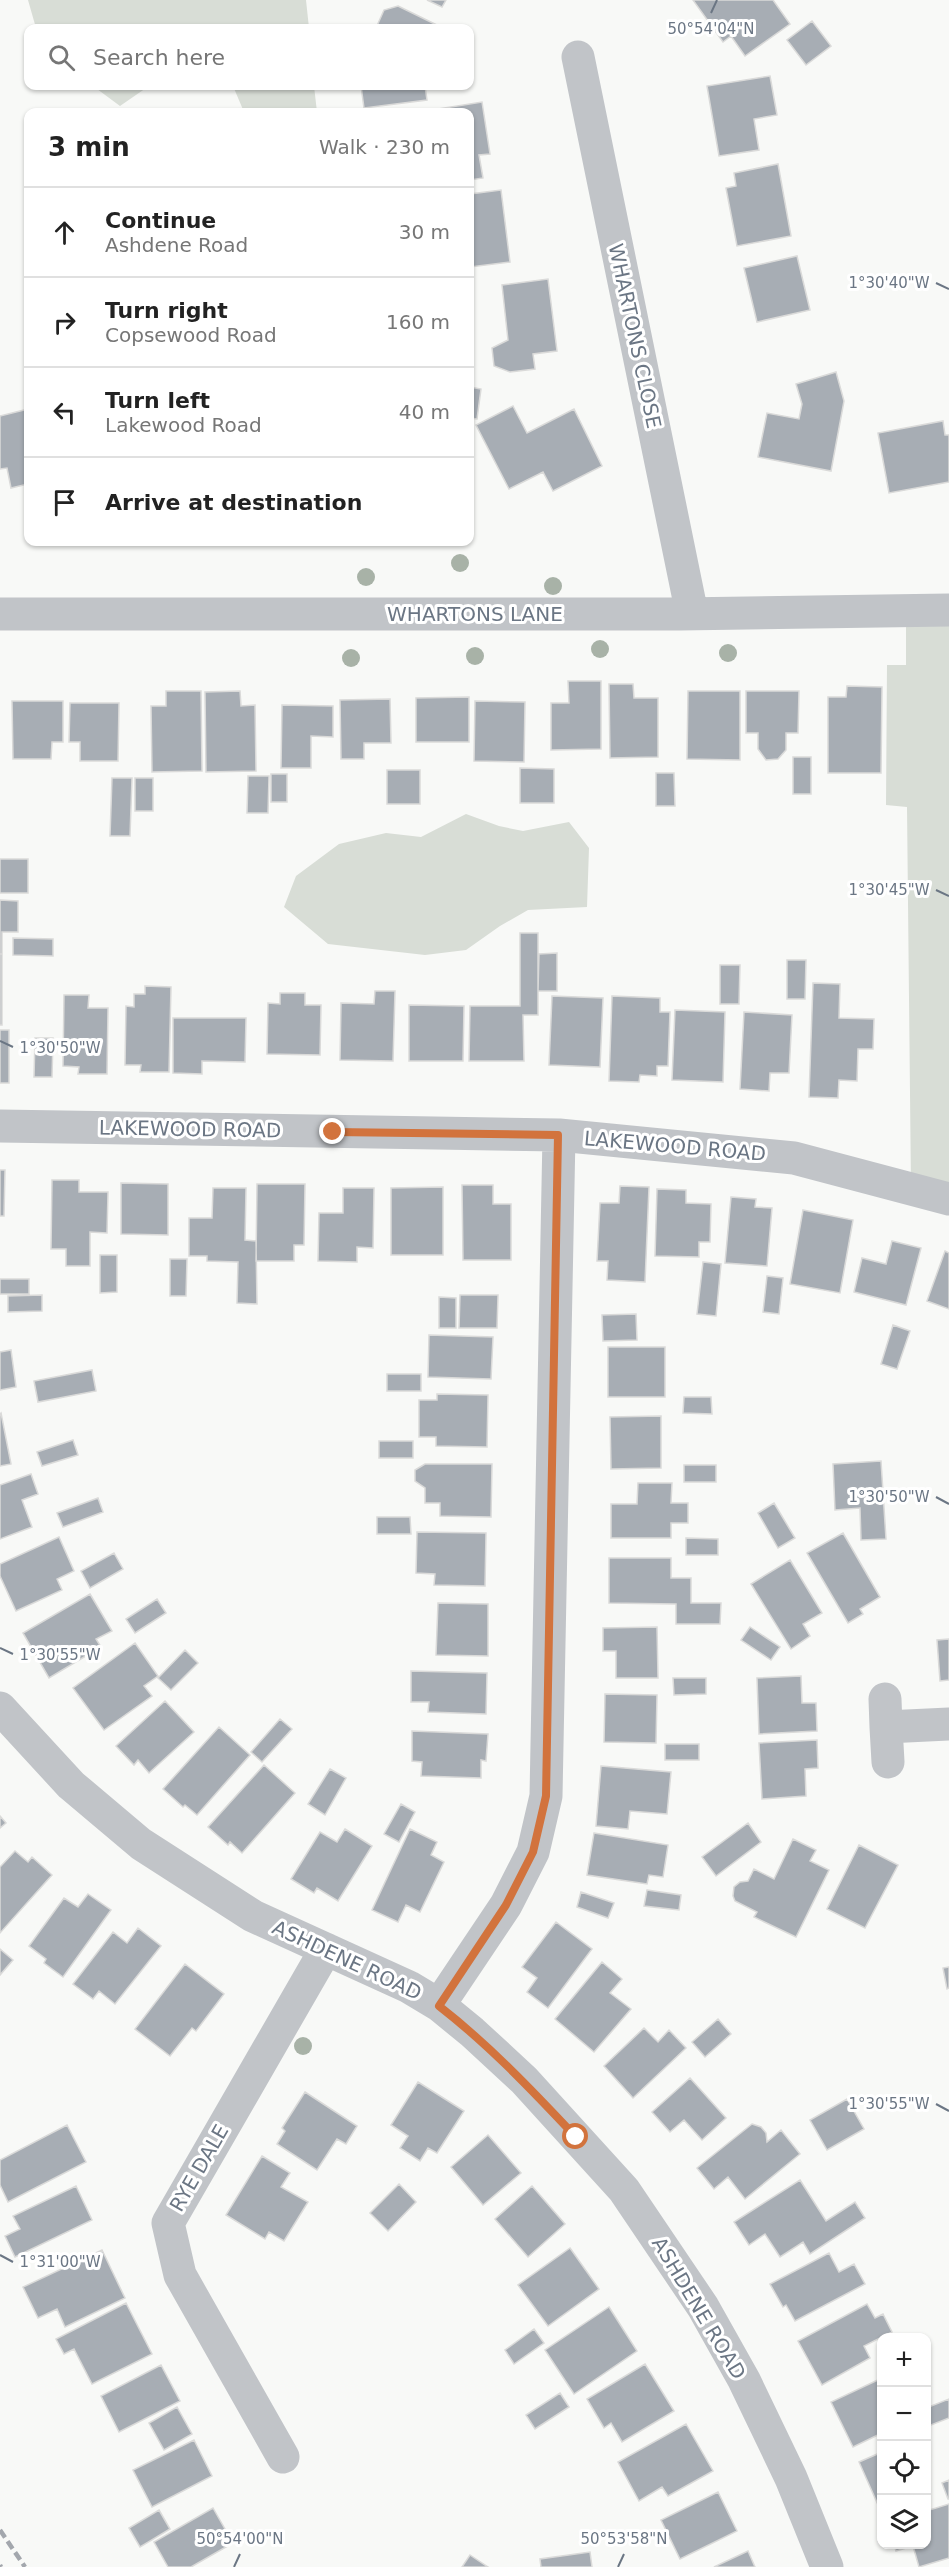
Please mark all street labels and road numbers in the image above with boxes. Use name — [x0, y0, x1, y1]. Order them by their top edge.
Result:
street label: WHARTONS CLOSE — [604, 241, 666, 431]
street label: WHARTONS LANE — [387, 602, 563, 626]
street label: LAKEWOOD ROAD — [99, 1115, 281, 1143]
street label: LAKEWOOD ROAD — [583, 1126, 767, 1166]
street label: ASHDENE ROAD — [269, 1915, 425, 2005]
street label: RYE DALE — [165, 2120, 233, 2216]
street label: ASHDENE ROAD — [647, 2232, 751, 2384]

